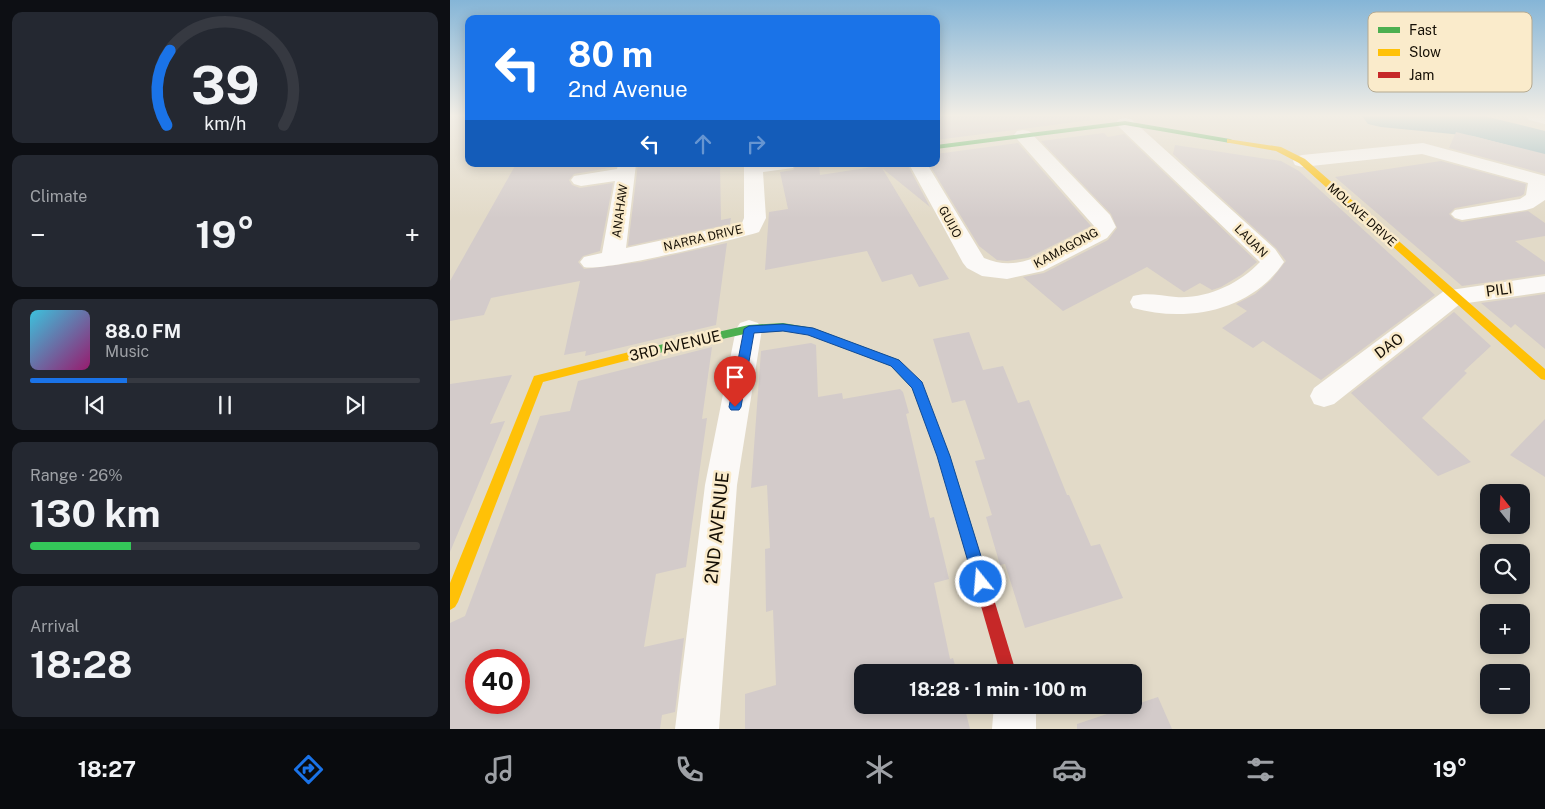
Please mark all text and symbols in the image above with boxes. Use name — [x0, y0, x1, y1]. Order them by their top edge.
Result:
legend — [1368, 12, 1532, 92]
text: Fast — [1409, 22, 1437, 38]
text: 80 m — [568, 34, 653, 75]
icon: left — [485, 35, 550, 100]
text: Slow — [1409, 44, 1441, 60]
text: 39 — [191, 55, 259, 116]
text: Jam — [1409, 67, 1434, 83]
text: 2nd Avenue — [568, 76, 688, 102]
text: km/h — [204, 113, 246, 134]
icon: left — [636, 130, 664, 158]
icon: ahead — [689, 130, 717, 158]
icon: right — [742, 130, 770, 158]
street label: MOLAVE DRIVE — [1325, 181, 1399, 249]
street label: ANAHAW — [609, 183, 631, 239]
text: Climate — [30, 187, 87, 206]
street label: GUIJO — [936, 204, 964, 240]
text: 19° — [195, 212, 255, 257]
text: − — [30, 218, 46, 251]
text: + — [404, 218, 420, 251]
street label: NARRA DRIVE — [662, 222, 744, 254]
street label: LAUAN — [1232, 222, 1270, 260]
street label: KAMAGONG — [1031, 225, 1101, 271]
street label: PILI — [1485, 279, 1513, 300]
text: 88.0 FM — [105, 320, 181, 342]
street label: 3RD AVENUE — [628, 327, 722, 364]
street label: DAO — [1371, 329, 1406, 362]
text: Music — [105, 342, 149, 361]
pin — [714, 356, 756, 407]
icon: arrive — [721, 363, 749, 391]
icon: previous — [81, 391, 109, 419]
icon: pause — [211, 391, 239, 419]
icon: next — [341, 391, 369, 419]
text: Range · 26% — [30, 466, 123, 485]
street label: 2ND AVENUE — [700, 471, 733, 585]
north arrow — [1480, 484, 1530, 534]
map controls — [1480, 484, 1530, 714]
text: 130 km — [30, 491, 161, 536]
button: search — [1480, 544, 1530, 594]
position arrow — [954, 555, 1006, 607]
button: + — [1480, 604, 1530, 654]
text: Arrival — [30, 617, 79, 636]
text: 18:28 — [30, 642, 132, 687]
speed limit sign: 40 — [465, 649, 530, 714]
button: − — [1480, 664, 1530, 714]
text: 18:28 · 1 min · 100 m — [909, 678, 1087, 700]
icon: directions — [291, 752, 326, 787]
icon: music — [482, 752, 517, 787]
icon: phone — [672, 752, 707, 787]
icon: climate — [862, 752, 897, 787]
icon: car — [1052, 752, 1087, 787]
icon: filters — [1243, 752, 1278, 787]
text: 18:27 — [78, 756, 136, 782]
text: 19° — [1433, 756, 1467, 782]

